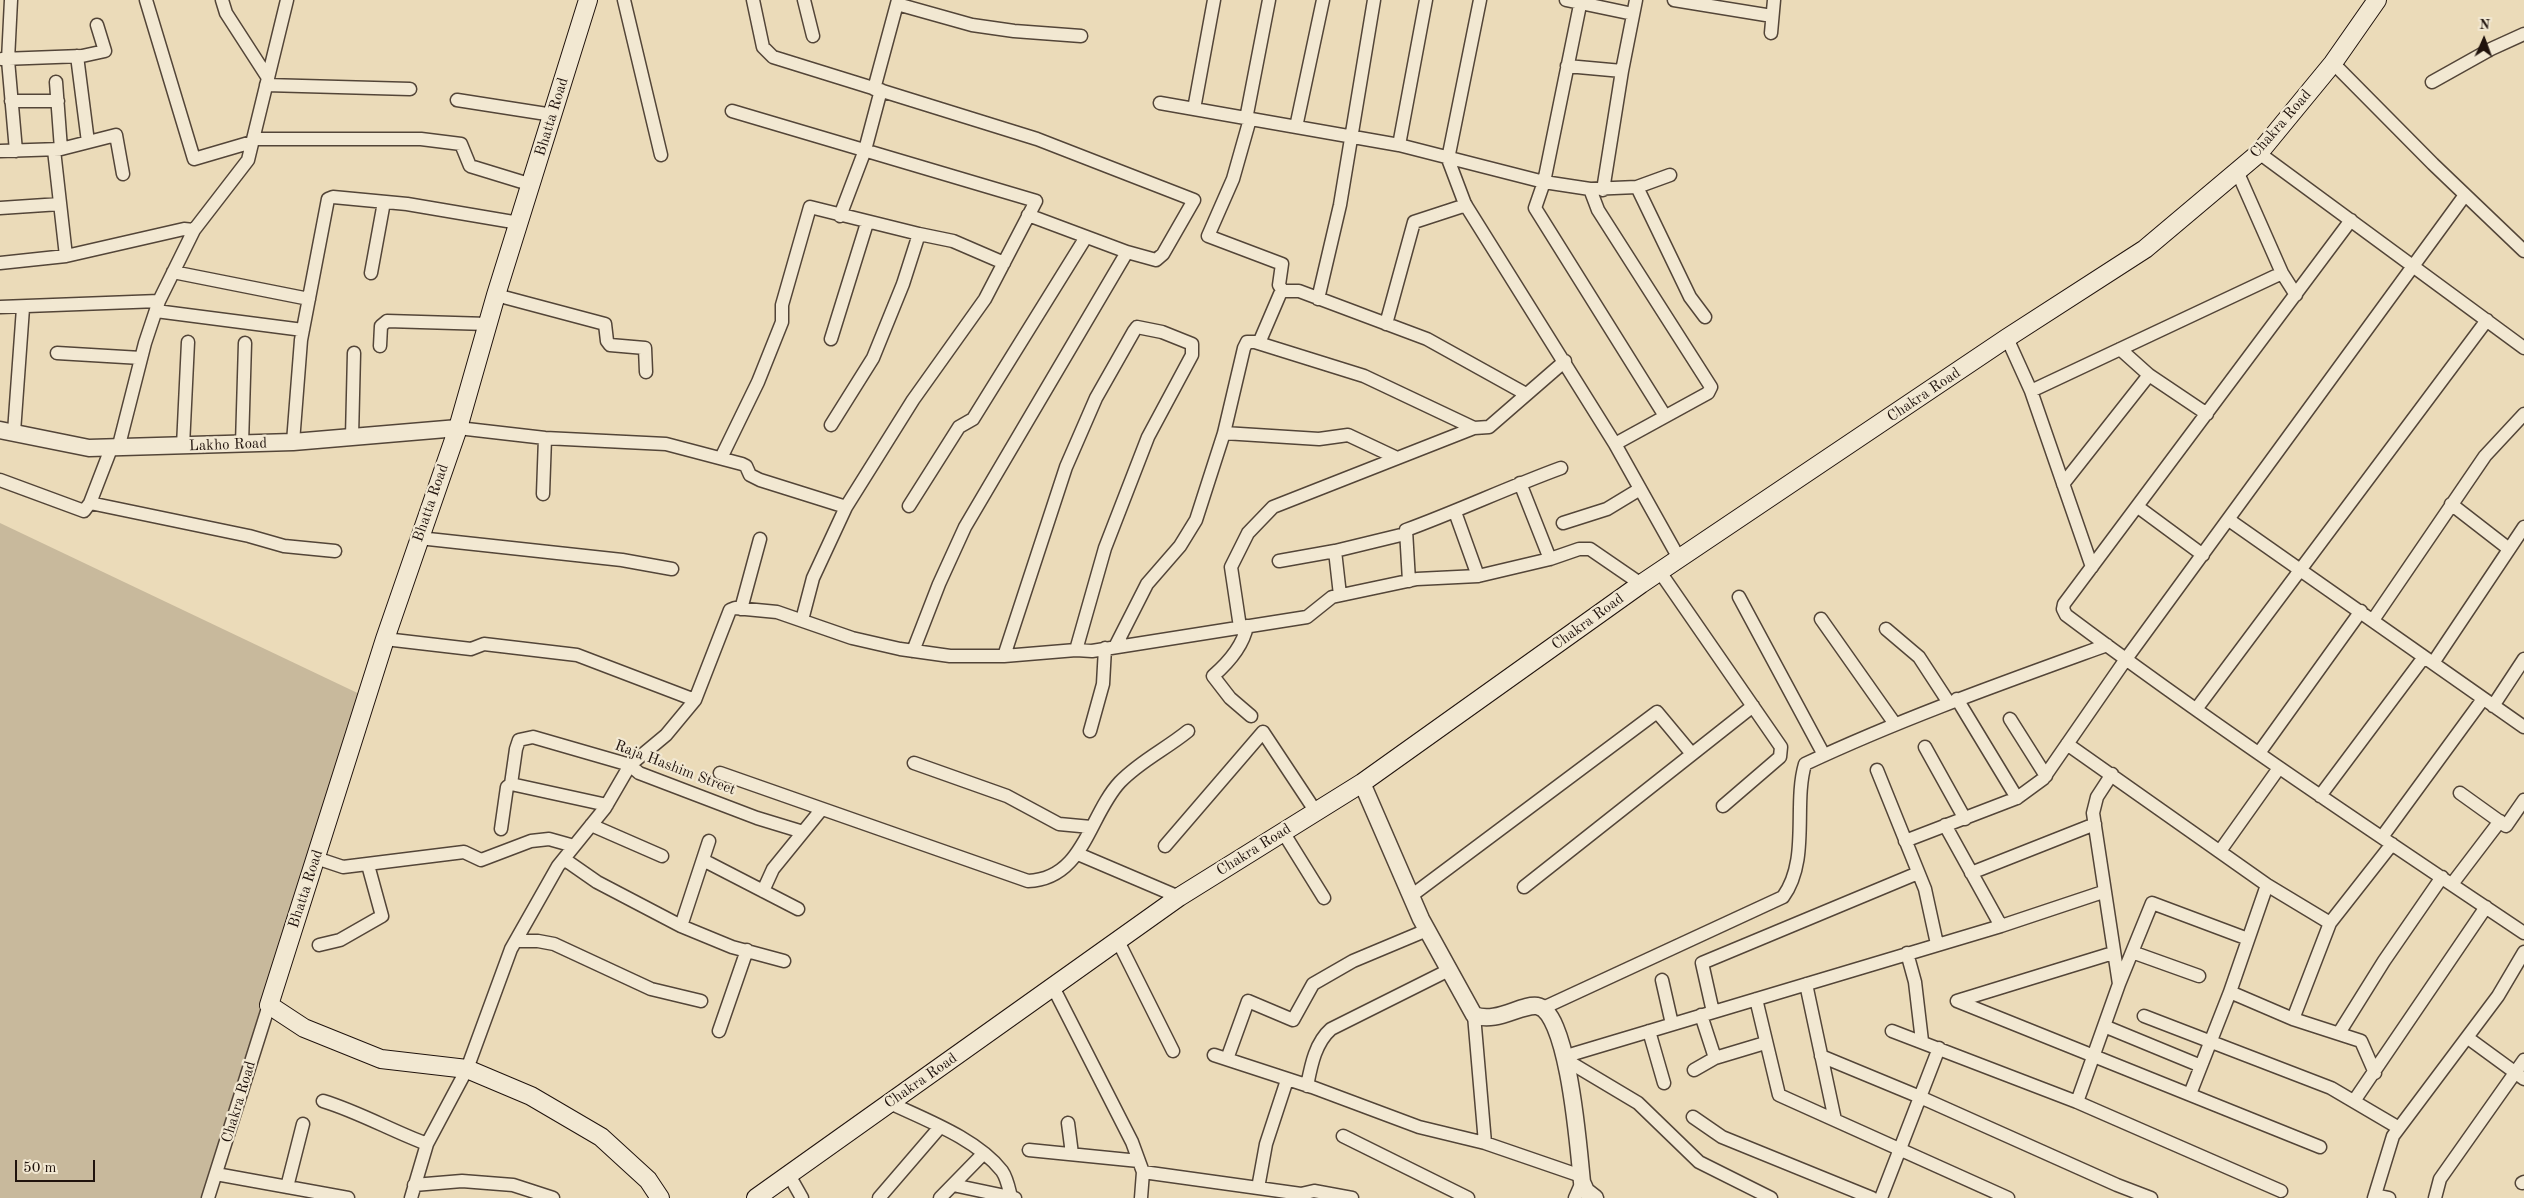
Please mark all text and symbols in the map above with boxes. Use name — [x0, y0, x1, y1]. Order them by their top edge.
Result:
north arrow — [2459, 15, 2509, 65]
text: N — [2479, 18, 2490, 32]
street label: Bhatta Road — [531, 75, 573, 159]
street label: Chakra Road — [2246, 86, 2316, 162]
street label: Chakra Road — [1884, 364, 1964, 426]
street label: Lakho Road — [188, 435, 268, 455]
street label: Bhatta Road — [409, 462, 453, 544]
street label: Chakra Road — [1548, 590, 1628, 654]
street label: Raja Hashim Street — [612, 737, 738, 799]
street label: Chakra Road — [1213, 820, 1295, 880]
street label: Bhatta Road — [285, 847, 327, 931]
street label: Chakra Road — [881, 1049, 961, 1113]
street label: Chakra Road — [218, 1059, 260, 1145]
scale bar — [18, 1150, 98, 1182]
text: 50 m — [23, 1161, 57, 1176]

